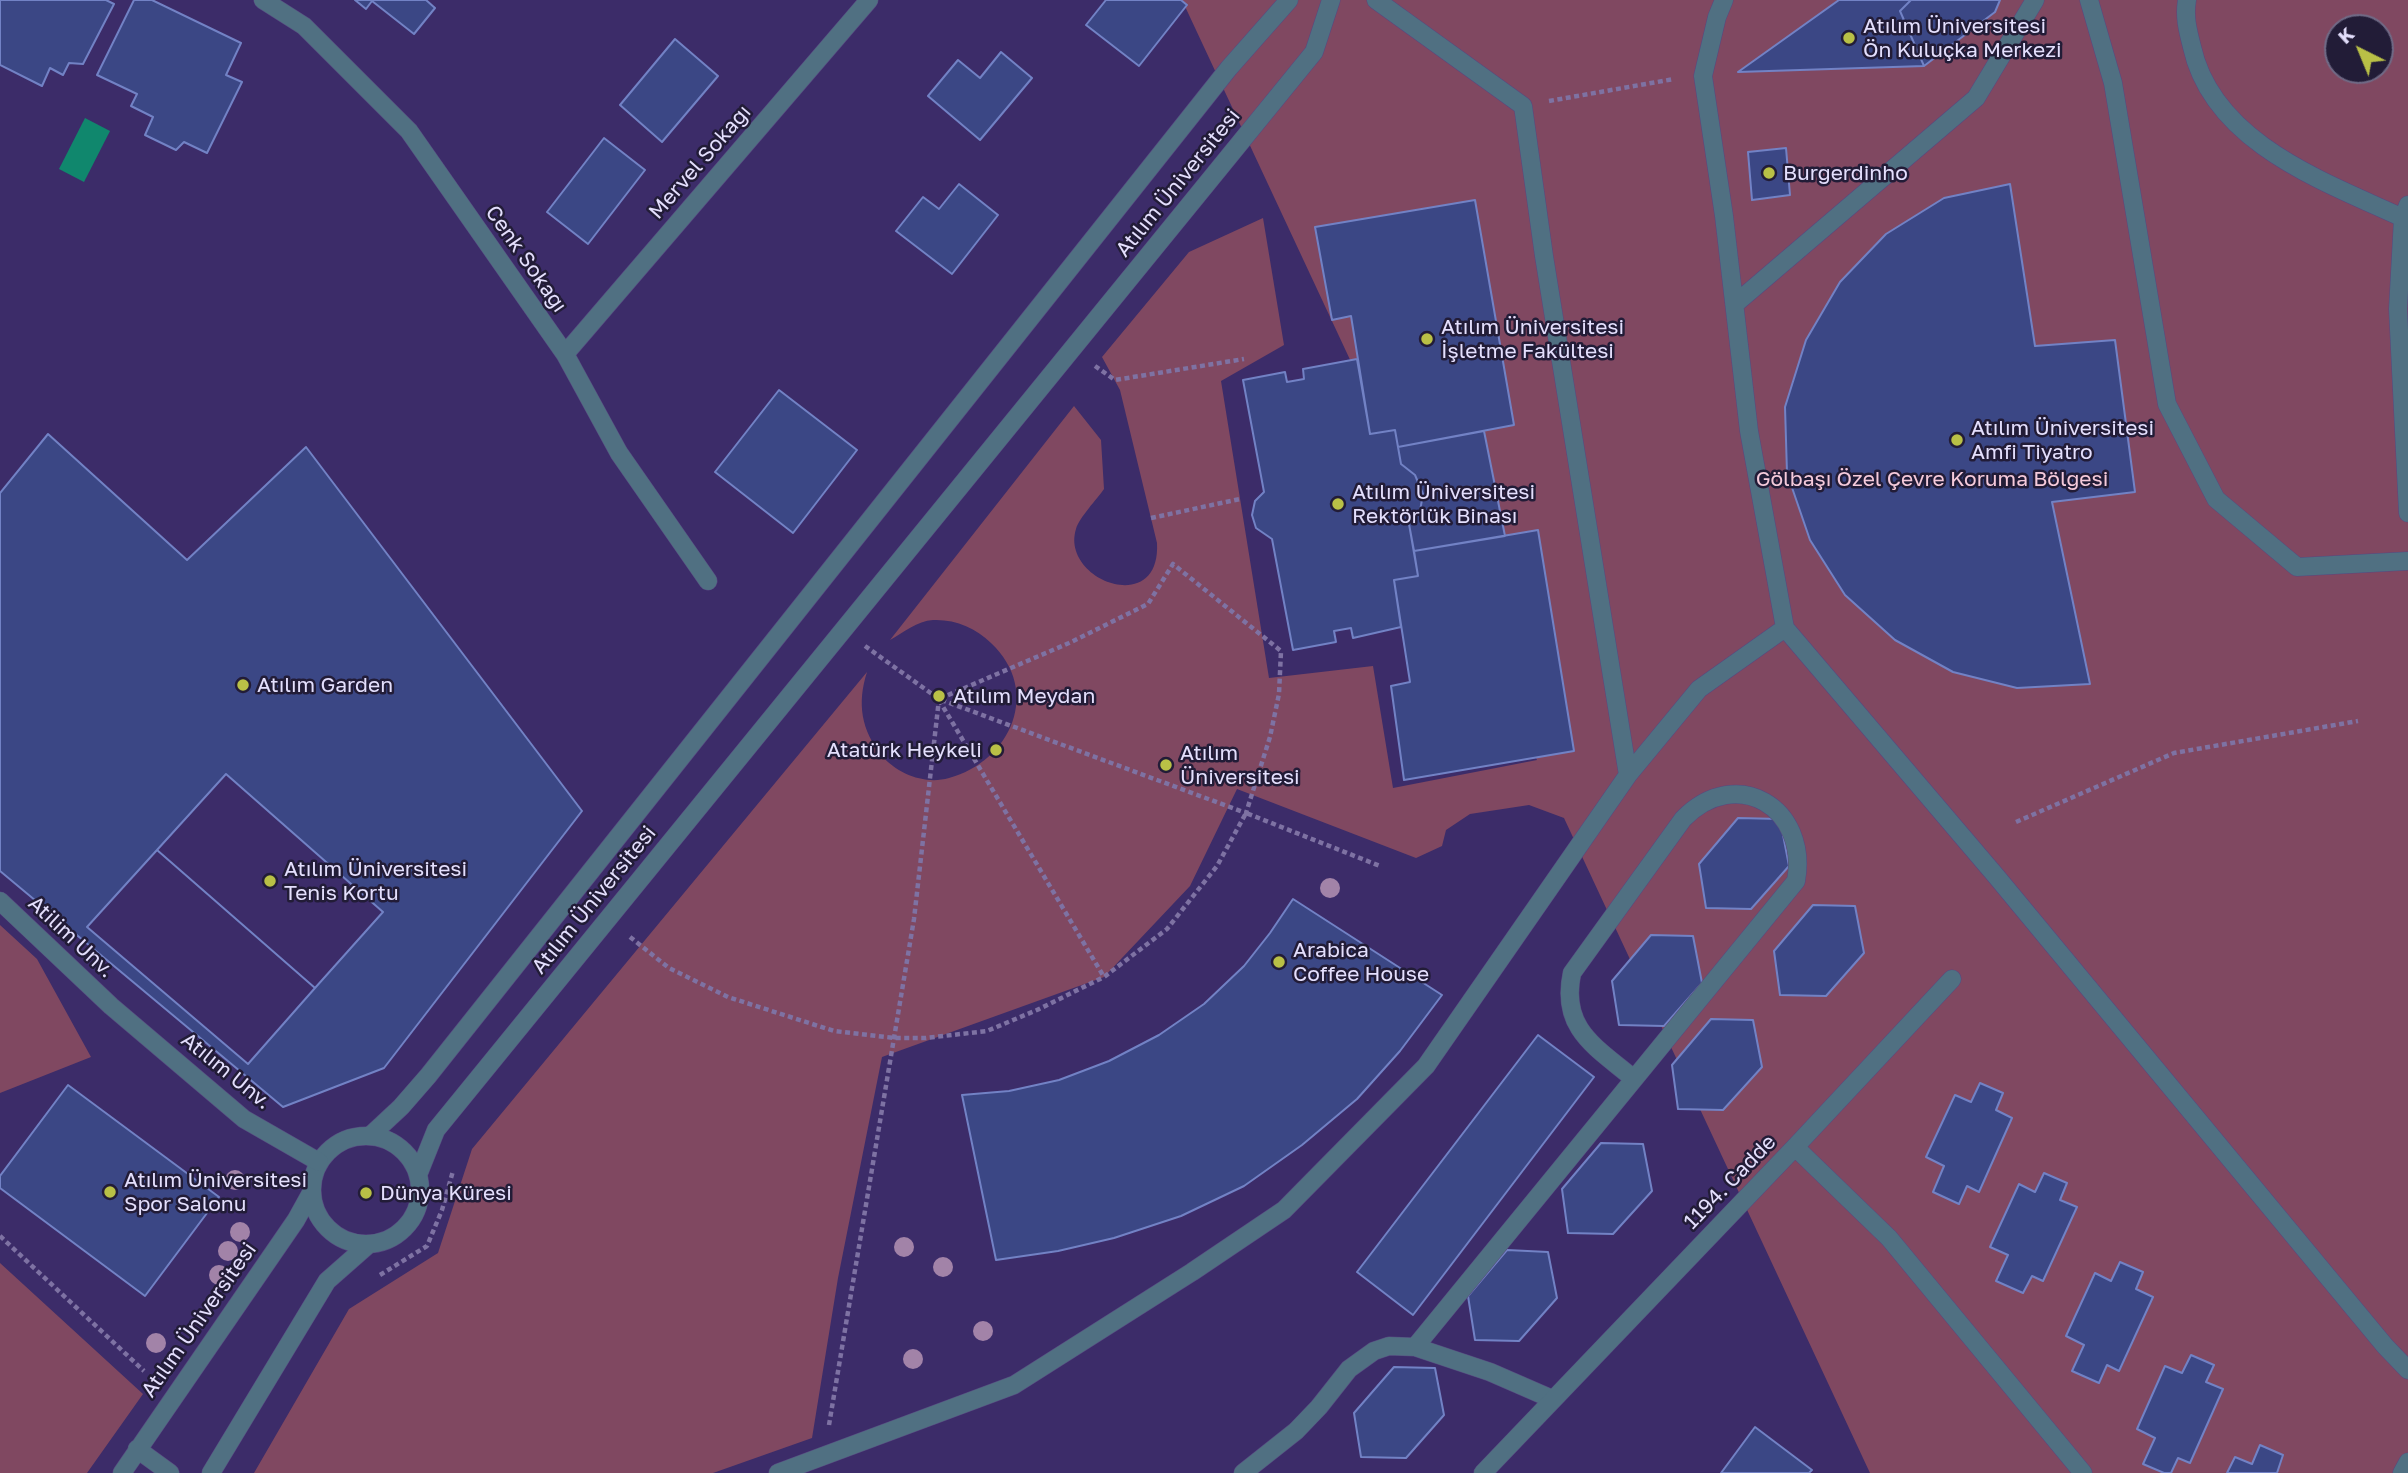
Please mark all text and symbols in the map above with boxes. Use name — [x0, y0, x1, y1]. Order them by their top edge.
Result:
place label: Atılım Üniversitesi Ön Kuluçka Merkezi — [1863, 13, 2062, 63]
north arrow — [2324, 14, 2394, 84]
text: K — [2333, 22, 2359, 48]
marker: Atılım Üniversitesi Ön Kuluçka Merkezi — [1841, 30, 1857, 46]
street label: Mervel Sokağı — [644, 100, 756, 224]
street label: Atılım Üniversitesi — [1111, 104, 1245, 262]
place label: Burgerdinho — [1783, 160, 1908, 186]
marker: Burgerdinho — [1761, 165, 1777, 181]
street label: Cenk Sokağı — [480, 201, 572, 317]
place label: Atılım Üniversitesi İşletme Fakültesi — [1441, 314, 1624, 364]
marker: Atılım Üniversitesi İşletme Fakültesi — [1419, 331, 1435, 347]
place label: Atılım Üniversitesi Amfi Tiyatro — [1971, 415, 2154, 465]
marker: Atılım Üniversitesi Amfi Tiyatro — [1949, 432, 1965, 448]
park label: Gölbaşı Özel Çevre Koruma Bölgesi — [1756, 466, 2108, 492]
place label: Atılım Üniversitesi Rektörlük Binası — [1352, 479, 1535, 529]
marker: Atılım Üniversitesi Rektörlük Binası — [1330, 496, 1346, 512]
place label: Atılım Garden — [257, 672, 393, 698]
marker: Atılım Garden — [235, 677, 251, 693]
place label: Atılım Meydan — [953, 683, 1095, 709]
marker: Atılım Meydan — [931, 688, 947, 704]
place label: Atatürk Heykeli — [827, 737, 982, 763]
place label: Atılım Üniversitesi — [1180, 740, 1300, 790]
marker: Atatürk Heykeli — [988, 742, 1004, 758]
marker: Atılım Üniversitesi — [1158, 757, 1174, 773]
street label: Atılım Üniversitesi — [527, 821, 661, 979]
place label: Atılım Üniversitesi Tenis Kortu — [284, 856, 467, 906]
marker: Atılım Üniversitesi Tenis Kortu — [262, 873, 278, 889]
street label: Atilim Unv. — [23, 891, 119, 983]
place label: Arabica Coffee House — [1293, 937, 1429, 987]
marker: Arabica Coffee House — [1271, 954, 1287, 970]
street label: Atılım Unv. — [176, 1027, 276, 1115]
street label: 1194. Cadde — [1679, 1130, 1781, 1234]
place label: Atılım Üniversitesi Spor Salonu — [124, 1167, 307, 1217]
place label: Dünya Küresi — [380, 1180, 512, 1206]
marker: Atılım Üniversitesi Spor Salonu — [102, 1184, 118, 1200]
marker: Dünya Küresi — [358, 1185, 374, 1201]
street label: Atılım Üniversitesi — [136, 1238, 262, 1402]

